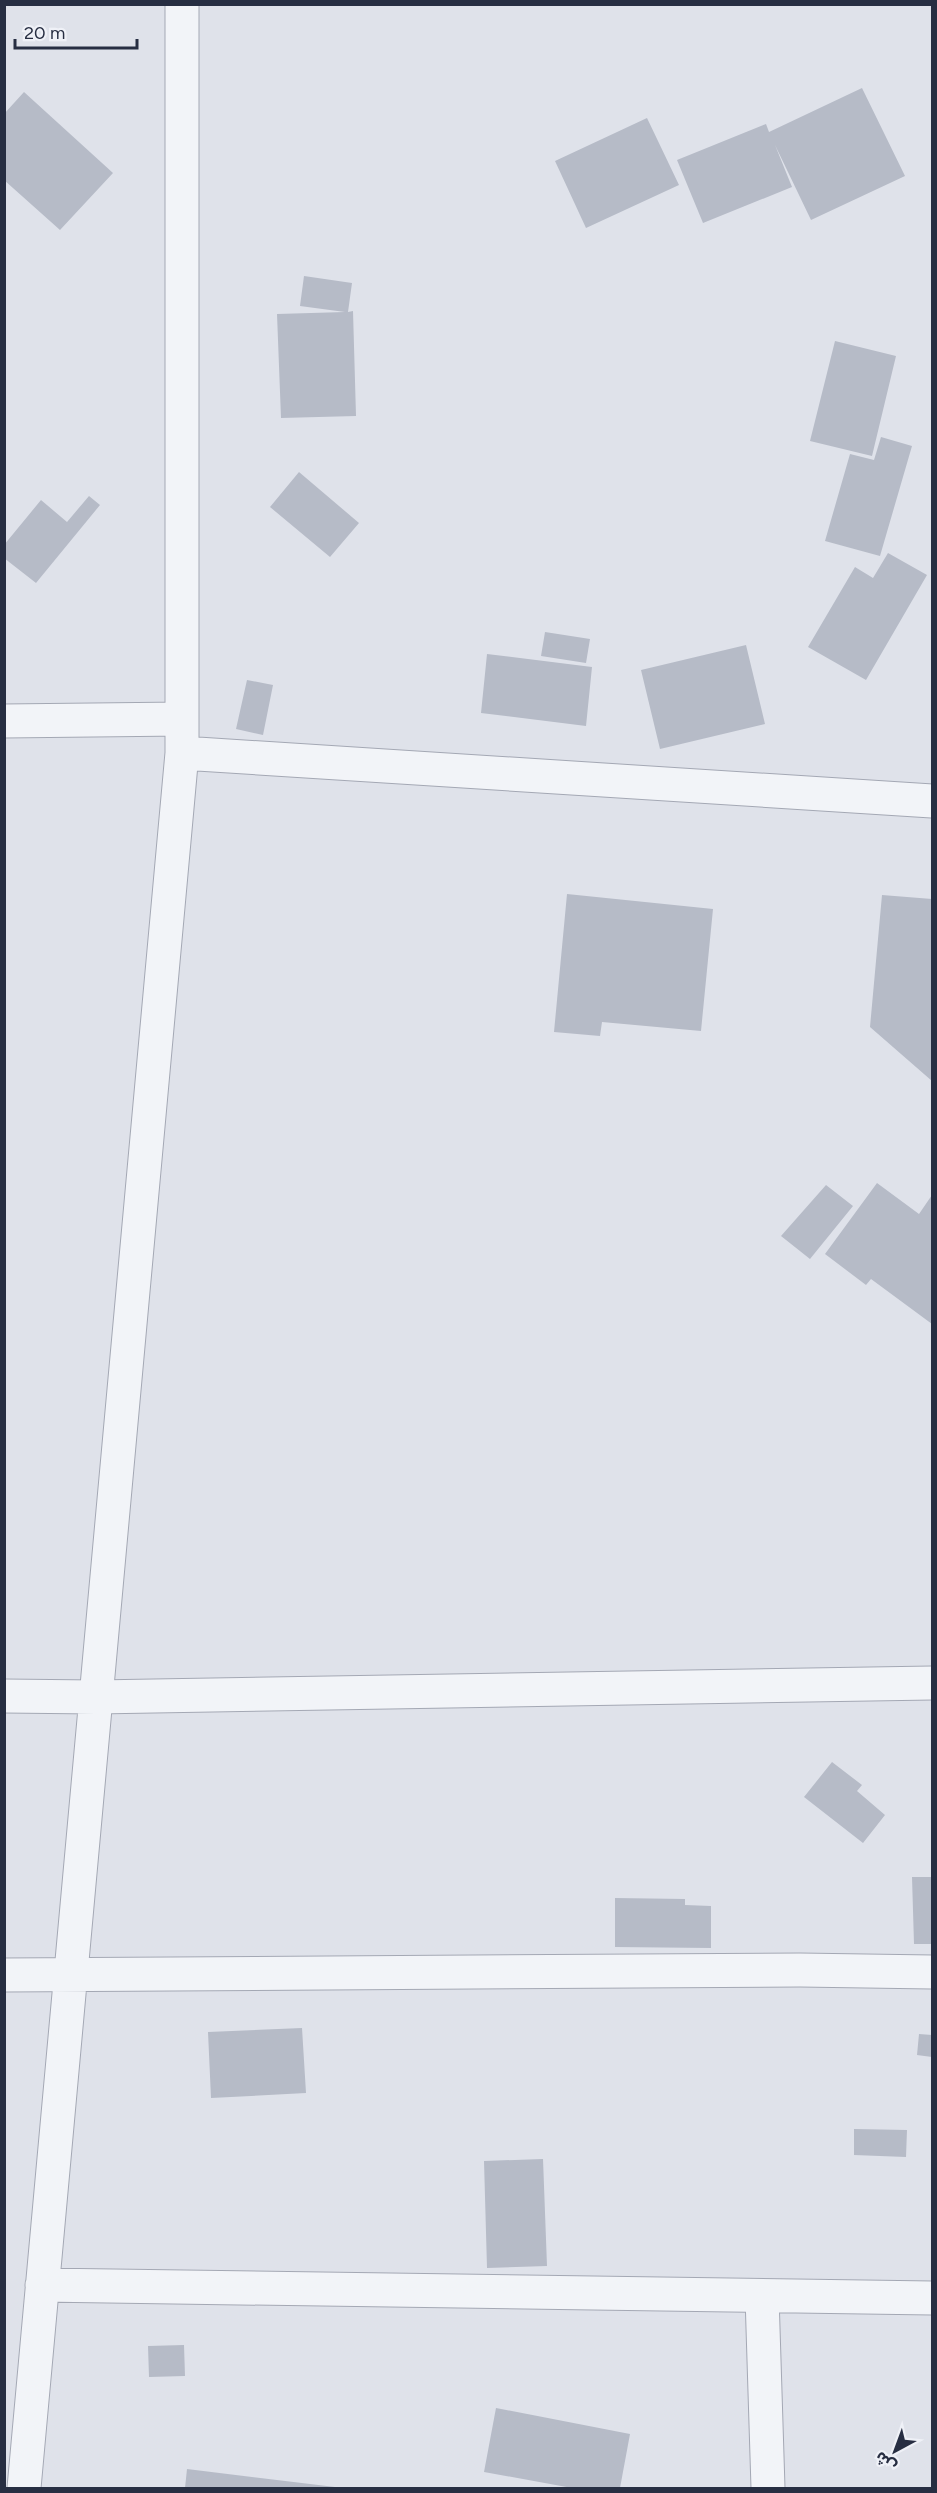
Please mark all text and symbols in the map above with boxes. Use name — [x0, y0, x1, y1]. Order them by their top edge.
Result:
scale bar — [15, 12, 136, 50]
text: 20 m — [24, 22, 65, 44]
north arrow — [865, 2421, 925, 2481]
text: ش — [871, 2448, 900, 2476]

